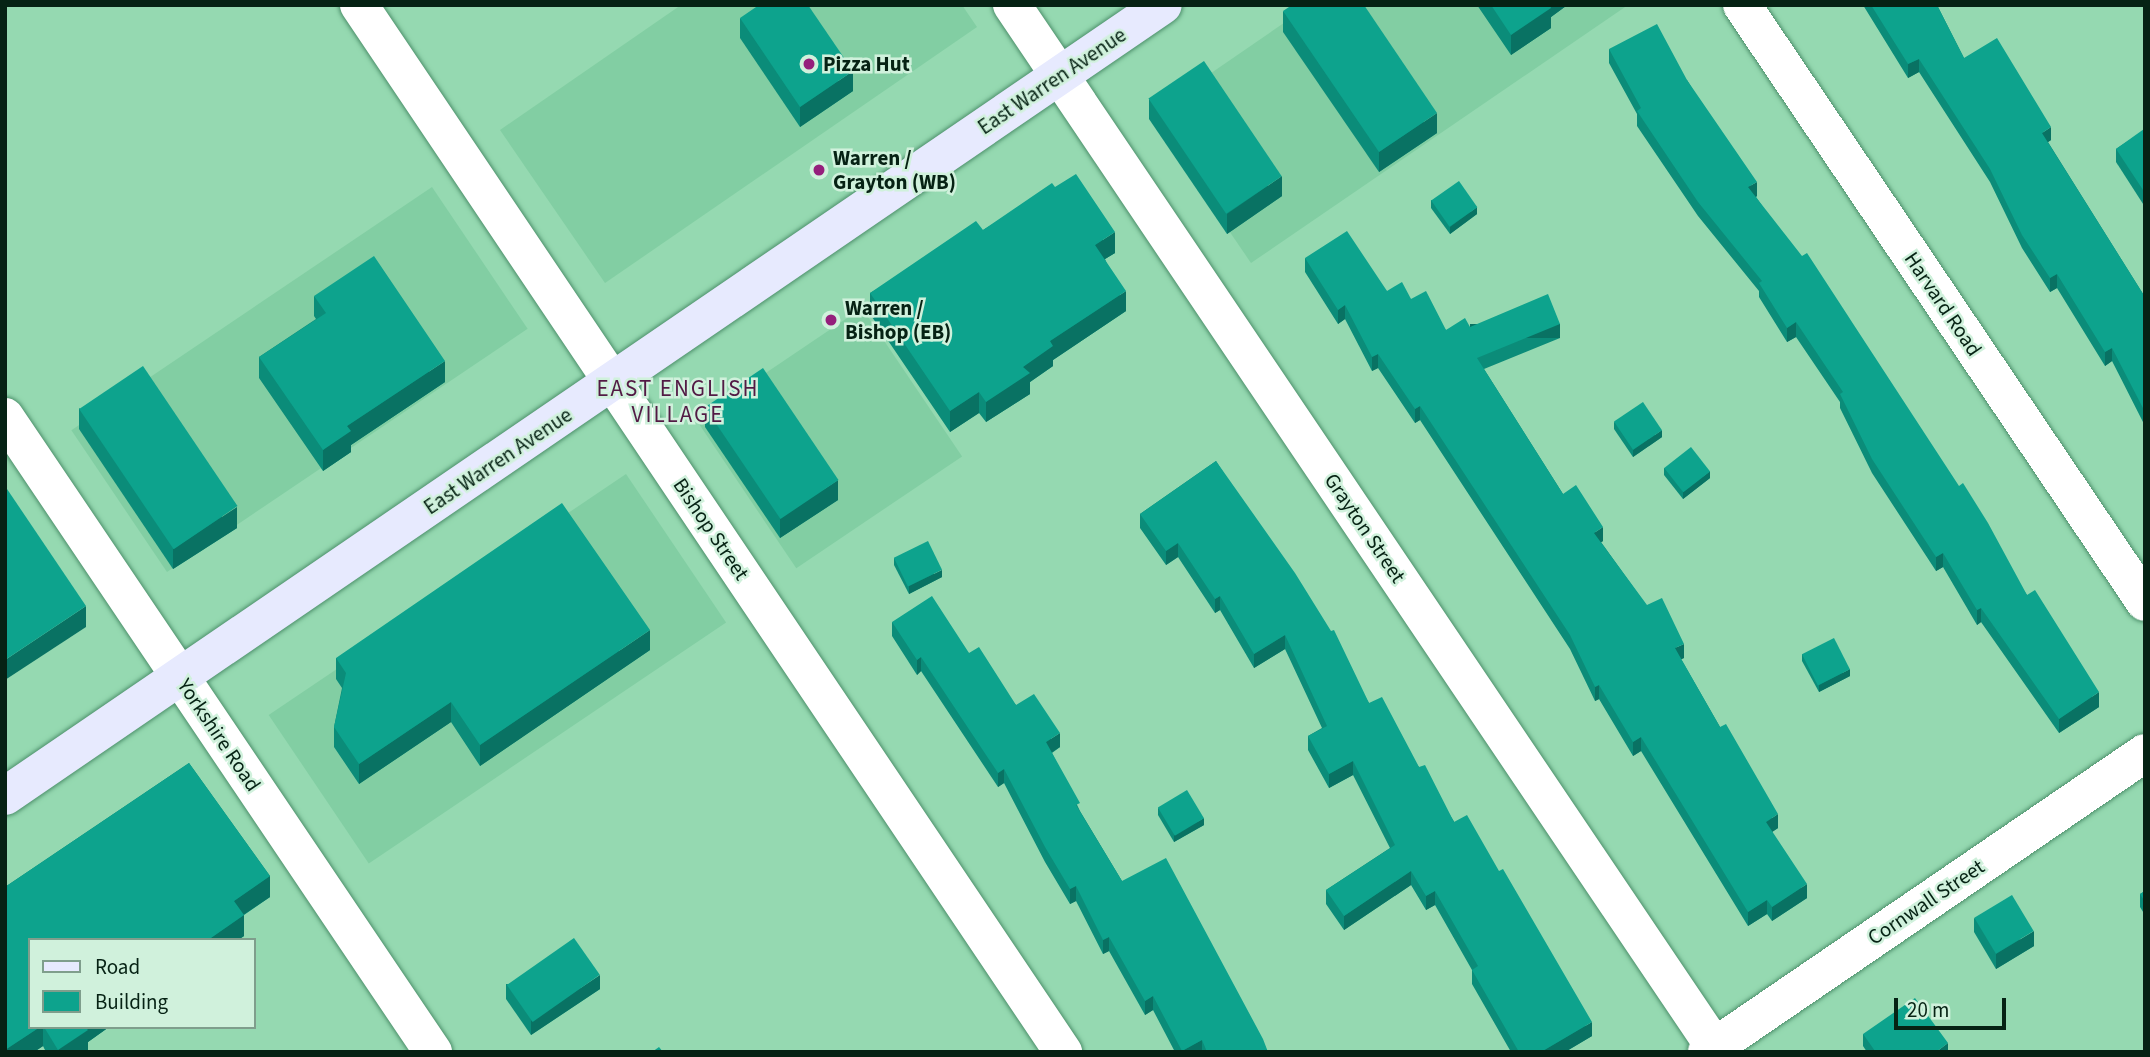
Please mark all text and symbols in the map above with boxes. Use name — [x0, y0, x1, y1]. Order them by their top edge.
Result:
street label: East Warren Avenue — [973, 22, 1131, 140]
place label: Pizza Hut — [823, 51, 910, 77]
marker: Pizza Hut — [801, 56, 817, 72]
place label: Warren / Grayton (WB) — [833, 145, 956, 195]
marker: Warren / Grayton (WB) — [811, 162, 827, 178]
street label: Harvard Road — [1899, 247, 1987, 361]
place label: Warren / Bishop (EB) — [845, 295, 951, 345]
marker: Warren / Bishop (EB) — [823, 312, 839, 328]
district label: EAST ENGLISH VILLAGE — [598, 375, 758, 429]
street label: East Warren Avenue — [419, 402, 577, 520]
street label: Grayton Street — [1319, 468, 1411, 588]
street label: Bishop Street — [668, 473, 754, 585]
street label: Yorkshire Road — [172, 674, 266, 796]
street label: Cornwall Street — [1863, 854, 1989, 950]
legend — [28, 938, 256, 1029]
text: Road — [95, 952, 140, 982]
scale bar — [1898, 984, 2010, 1028]
text: Building — [95, 987, 168, 1017]
text: 20 m — [1907, 995, 1949, 1025]

